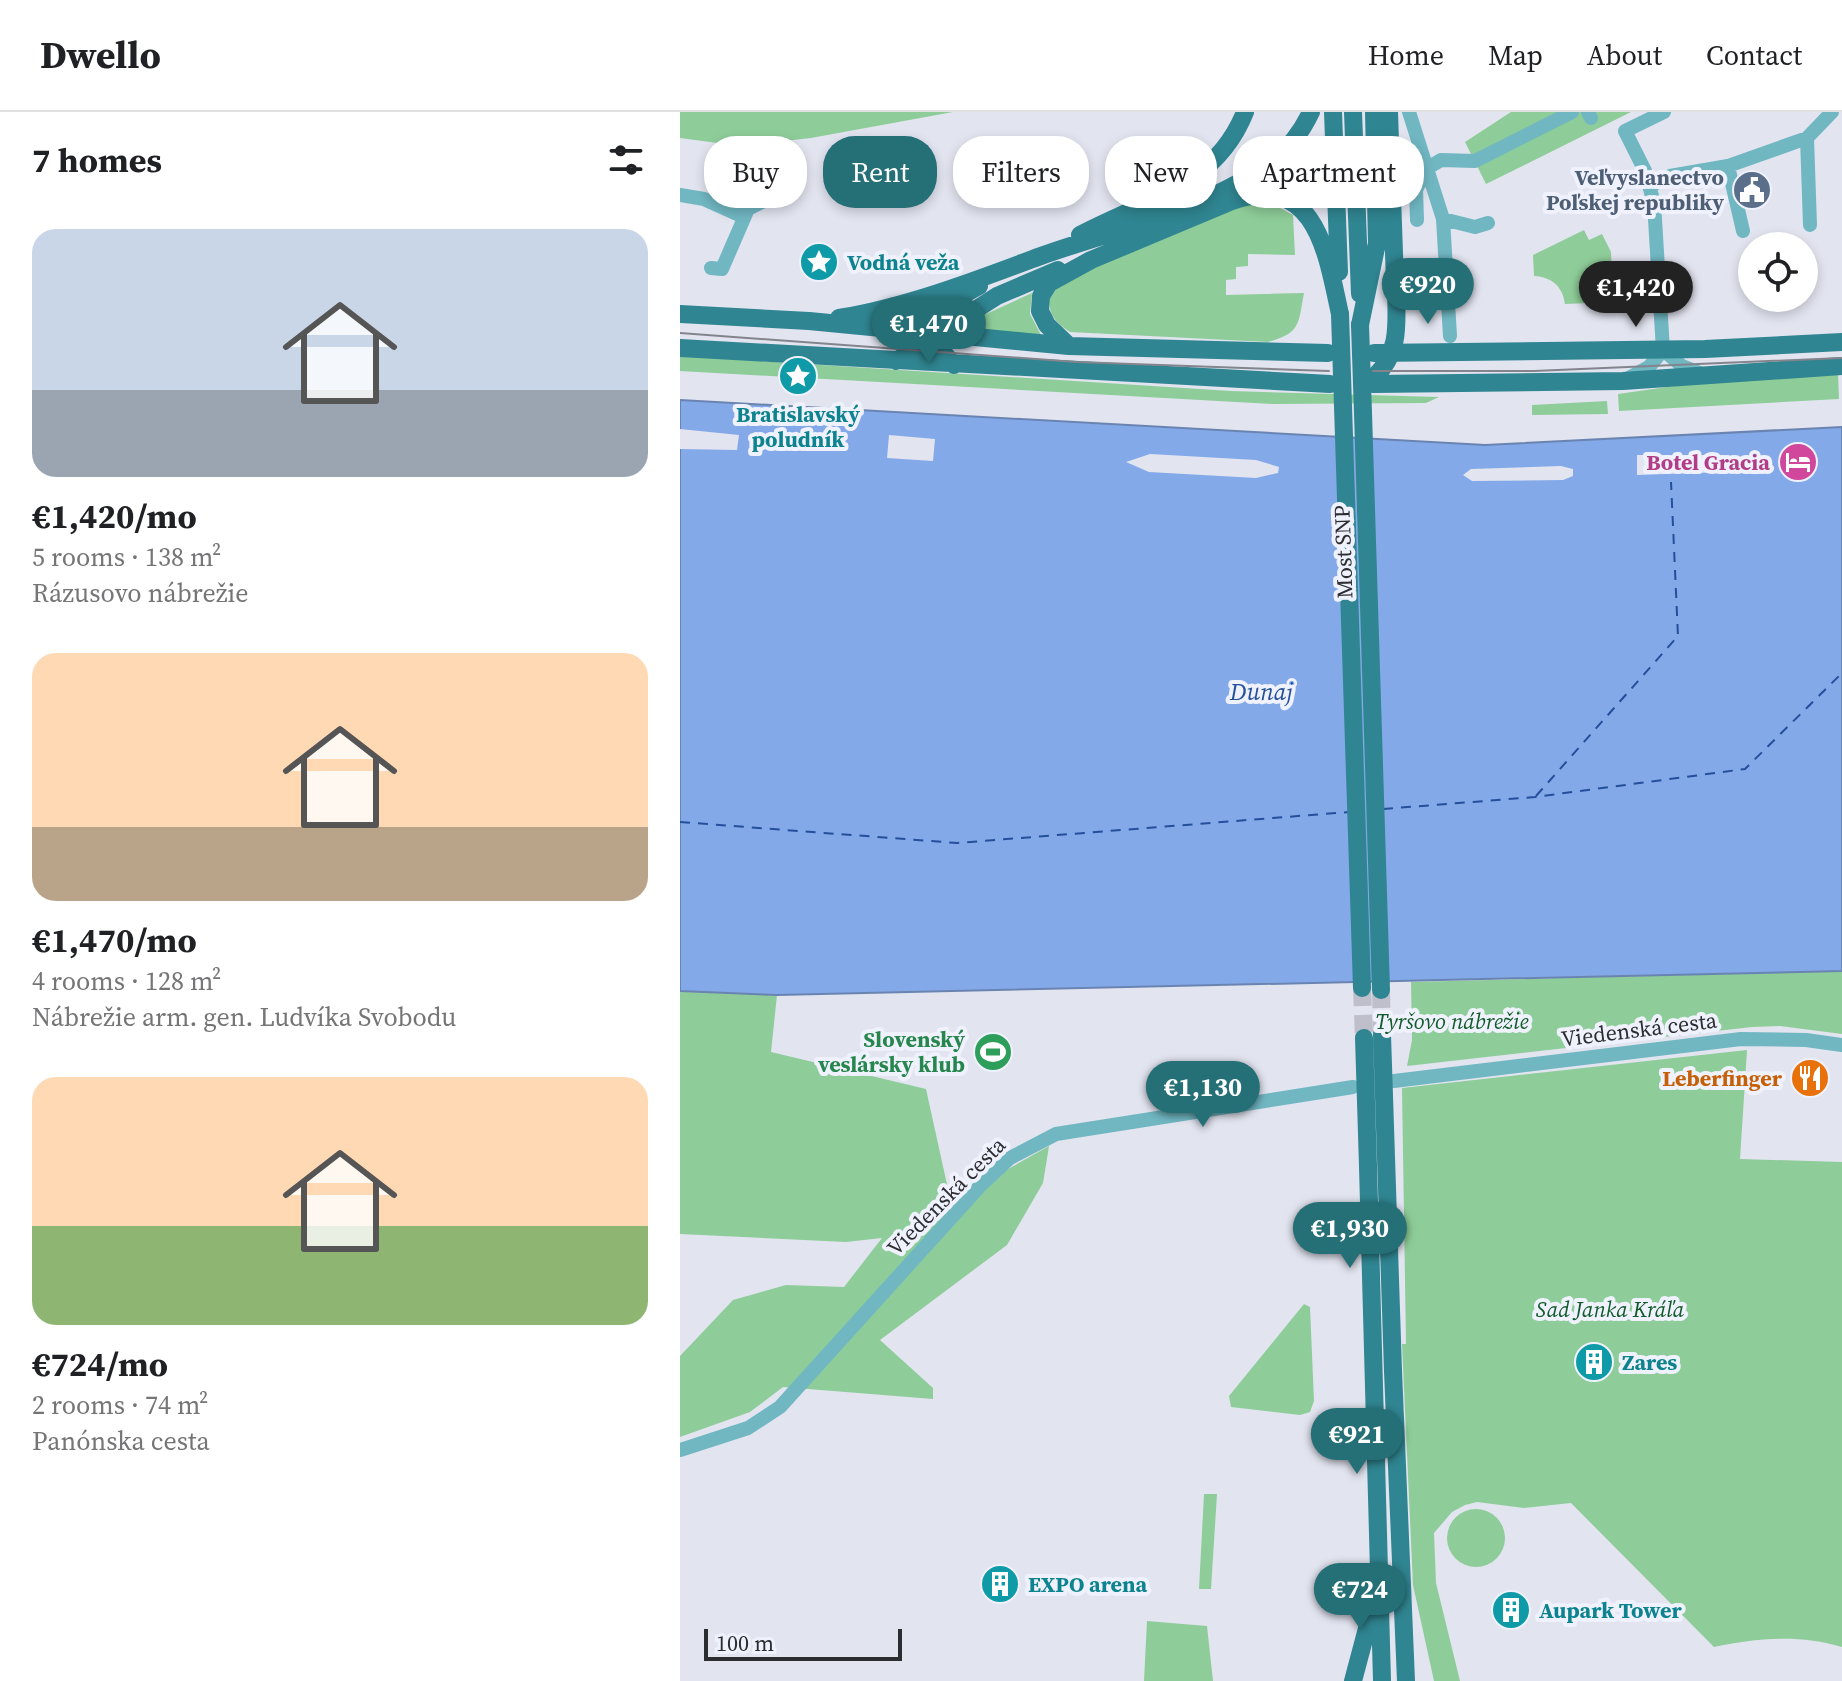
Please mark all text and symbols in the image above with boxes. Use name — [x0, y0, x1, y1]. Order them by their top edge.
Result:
text: Dwello — [40, 29, 161, 81]
text: Home — [1368, 36, 1444, 74]
text: Map — [1488, 36, 1543, 74]
text: About — [1587, 36, 1662, 74]
text: Contact — [1706, 36, 1802, 74]
chip: Buy — [704, 136, 807, 208]
chip: Rent — [823, 136, 937, 208]
chip: Filters — [953, 136, 1089, 208]
chip: New — [1105, 136, 1217, 208]
chip: Apartment — [1233, 136, 1424, 208]
text: 7 homes — [32, 137, 162, 183]
icon: filters — [604, 138, 648, 182]
place label: Veľvyslanectvo Poľskej republiky — [1546, 162, 1724, 217]
public building icon: Veľvyslanectvo Poľskej republiky — [1731, 169, 1773, 211]
map controls — [1738, 232, 1818, 312]
button: locate — [1738, 232, 1818, 312]
place icon: Vodná veža — [798, 241, 840, 283]
place label: Vodná veža — [847, 247, 960, 277]
pin: €920 — [1381, 258, 1475, 326]
pin: €1,420 — [1571, 261, 1701, 329]
text: €920 — [1400, 266, 1456, 302]
text: €1,420 — [1597, 269, 1675, 305]
icon: home — [268, 281, 412, 425]
pin: €1,470 — [864, 297, 994, 365]
text: €1,470 — [890, 305, 968, 341]
place icon: Bratislavský poludník — [777, 355, 819, 397]
place label: Bratislavský poludník — [736, 399, 860, 454]
hotel icon: Botel Gracia — [1777, 441, 1819, 483]
place label: Botel Gracia — [1646, 447, 1770, 477]
text: €1,420/mo — [32, 493, 197, 539]
street label: Most SNP — [1326, 505, 1360, 599]
text: 5 rooms · 138 m² — [32, 539, 221, 575]
text: Rázusovo nábrežie — [32, 575, 249, 611]
water label: Dunaj — [1229, 675, 1293, 708]
icon: home — [268, 705, 412, 849]
text: €1,470/mo — [32, 917, 197, 963]
text: 4 rooms · 128 m² — [32, 963, 221, 999]
text: Nábrežie arm. gen. Ludvíka Svobodu — [32, 999, 456, 1035]
street label: Viedenská cesta — [1559, 1004, 1719, 1053]
park label: Tyršovo nábrežie — [1375, 1006, 1529, 1036]
place label: Slovenský veslársky klub — [817, 1024, 965, 1079]
sports icon: Slovenský veslársky klub — [972, 1031, 1014, 1073]
restaurant icon: Leberfinger — [1789, 1057, 1831, 1099]
pin: €1,130 — [1138, 1061, 1268, 1129]
place label: Leberfinger — [1662, 1063, 1783, 1093]
text: €1,130 — [1164, 1069, 1242, 1105]
icon: home — [268, 1129, 412, 1273]
street label: Viedenská cesta — [880, 1129, 1013, 1262]
pin: €1,930 — [1285, 1202, 1415, 1270]
text: €1,930 — [1311, 1210, 1389, 1246]
park label: Sad Janka Kráľa — [1536, 1294, 1685, 1324]
text: €724/mo — [32, 1341, 168, 1387]
building icon: Zares — [1573, 1341, 1615, 1383]
place label: Zares — [1622, 1347, 1677, 1377]
text: 2 rooms · 74 m² — [32, 1387, 208, 1423]
pin: €921 — [1310, 1408, 1404, 1476]
text: €921 — [1329, 1416, 1385, 1452]
text: Panónska cesta — [32, 1423, 210, 1459]
building icon: EXPO arena — [979, 1563, 1021, 1605]
pin: €724 — [1313, 1563, 1407, 1631]
place label: EXPO arena — [1028, 1569, 1147, 1599]
text: €724 — [1332, 1571, 1388, 1607]
building icon: Aupark Tower — [1490, 1589, 1532, 1631]
place label: Aupark Tower — [1539, 1595, 1682, 1625]
scale bar — [704, 1625, 902, 1661]
text: 100 m — [716, 1628, 774, 1658]

